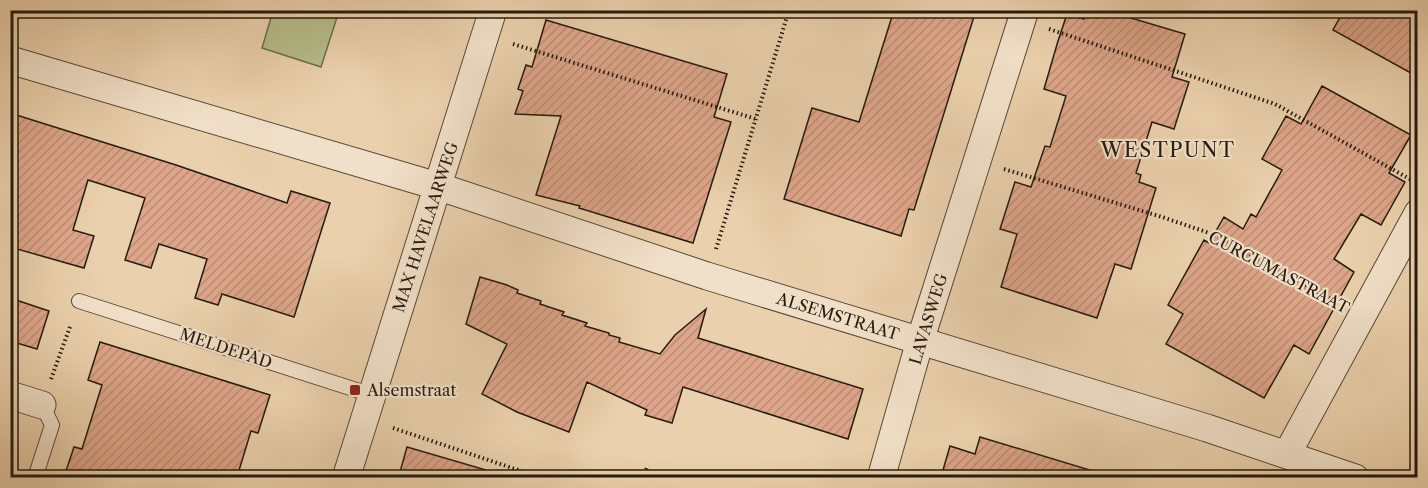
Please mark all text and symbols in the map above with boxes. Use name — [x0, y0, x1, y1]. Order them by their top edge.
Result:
district label: WESTPUNT — [1100, 138, 1235, 162]
street label: MAX HAVELAARWEG — [388, 139, 462, 315]
street label: CURCUMASTRAAT — [1205, 226, 1353, 318]
street label: LAVASWEG — [905, 271, 951, 367]
street label: ALSEMSTRAAT — [773, 288, 902, 344]
street label: MELDEPAD — [177, 324, 275, 372]
place label: Alsemstraat — [366, 380, 457, 400]
marker: Alsemstraat — [348, 383, 362, 397]

